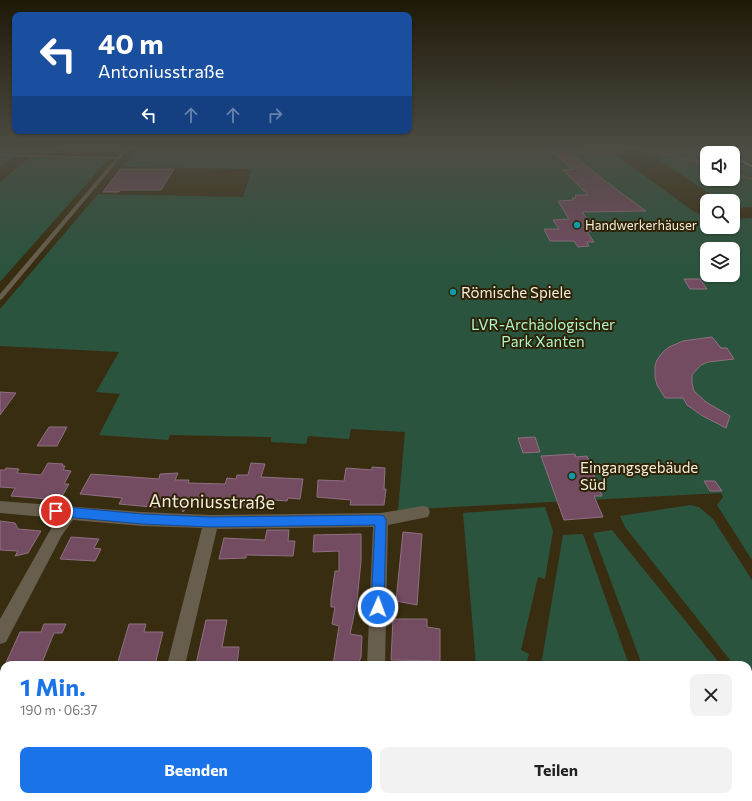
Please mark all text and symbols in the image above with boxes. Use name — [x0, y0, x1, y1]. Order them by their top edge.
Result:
text: 40 m — [98, 26, 164, 60]
icon: left — [32, 28, 84, 80]
text: Antoniusstraße — [98, 60, 224, 82]
icon: left — [138, 104, 160, 126]
icon: ahead — [180, 104, 202, 126]
icon: ahead — [222, 104, 244, 126]
icon: right — [264, 104, 286, 126]
map controls — [700, 146, 740, 282]
button: sound — [700, 146, 740, 186]
button: search — [700, 194, 740, 234]
place label: Handwerkerhäuser — [585, 217, 697, 233]
marker: Handwerkerhäuser — [572, 220, 582, 230]
button: layers — [700, 242, 740, 282]
place label: Römische Spiele — [461, 283, 571, 301]
marker: Römische Spiele — [448, 287, 458, 297]
park label: LVR-Archäologischer Park Xanten — [471, 315, 615, 350]
place label: Eingangsgebäude Süd — [580, 458, 698, 493]
marker: Eingangsgebäude Süd — [567, 471, 577, 481]
street label: Antoniusstraße — [149, 489, 275, 513]
pin — [39, 494, 73, 528]
icon: arrive — [45, 500, 67, 522]
position arrow — [357, 586, 399, 628]
text: 1 Min. — [20, 672, 86, 701]
button: close — [690, 674, 732, 716]
text: 190 m · 06:37 — [20, 702, 97, 718]
button: Beenden — [20, 747, 372, 793]
button: Teilen — [380, 747, 732, 793]

